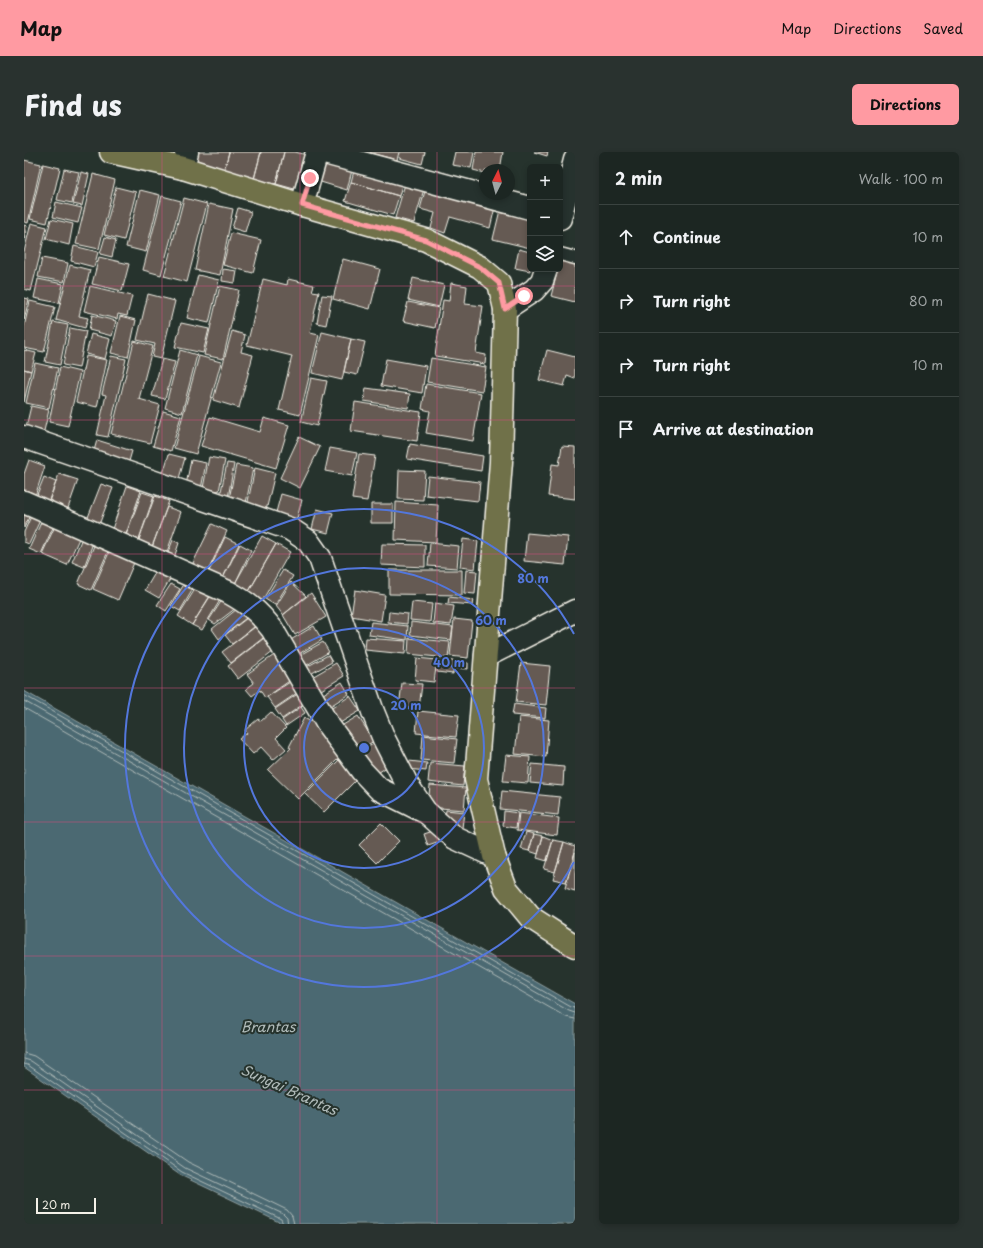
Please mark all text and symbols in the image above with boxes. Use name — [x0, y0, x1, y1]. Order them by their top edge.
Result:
text: Map — [20, 14, 62, 42]
text: Map — [781, 18, 811, 39]
text: Directions — [833, 18, 901, 39]
text: Saved — [923, 18, 963, 39]
text: Find us — [24, 83, 122, 126]
button: Directions — [852, 84, 959, 125]
north arrow — [479, 164, 515, 200]
map controls — [527, 164, 563, 272]
button: + — [527, 164, 563, 200]
text: 2 min — [615, 165, 662, 191]
route end — [301, 169, 319, 187]
text: Walk · 100 m — [859, 169, 943, 188]
button: − — [527, 200, 563, 236]
text: Continue — [653, 225, 721, 248]
icon: ahead — [615, 226, 637, 248]
text: 10 m — [913, 227, 943, 246]
button: layers — [527, 236, 563, 272]
route start — [515, 287, 533, 305]
text: Turn right — [653, 289, 730, 312]
icon: right — [615, 290, 637, 312]
text: 80 m — [909, 291, 943, 310]
text: Turn right — [653, 353, 730, 376]
icon: right — [615, 354, 637, 376]
text: 10 m — [913, 355, 943, 374]
text: Arrive at destination — [653, 417, 814, 440]
icon: arrive — [615, 418, 637, 440]
text: 80 m — [517, 569, 549, 587]
text: 60 m — [475, 611, 507, 629]
text: 40 m — [433, 653, 465, 671]
text: 20 m — [390, 696, 422, 714]
centre of rings — [357, 741, 371, 755]
water label: Brantas — [241, 1016, 297, 1037]
water label: Sungai Brantas — [238, 1059, 342, 1121]
scale bar — [36, 1196, 96, 1215]
text: 20 m — [42, 1196, 70, 1213]

